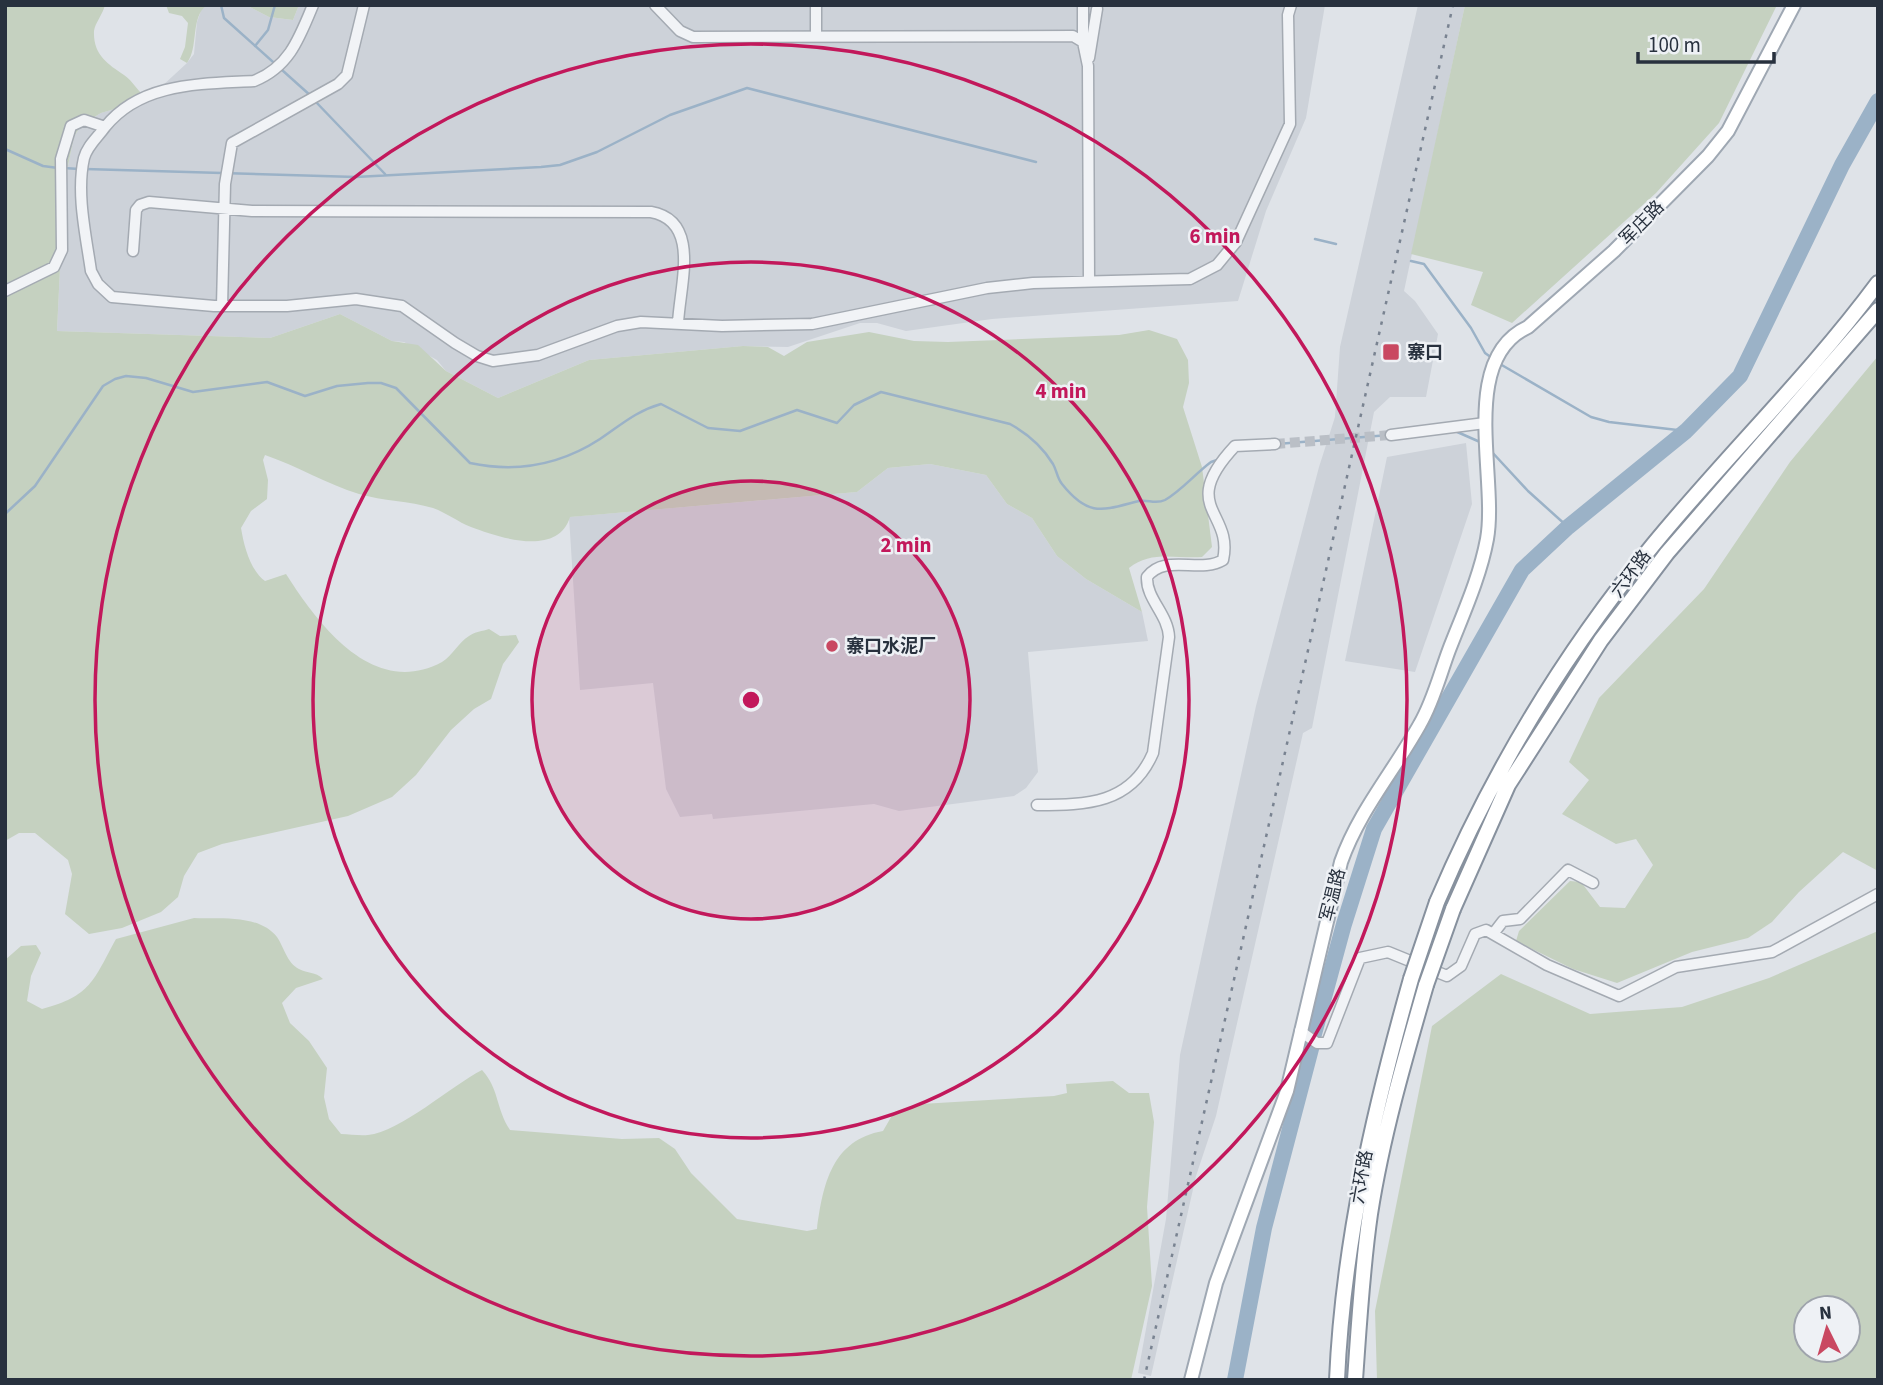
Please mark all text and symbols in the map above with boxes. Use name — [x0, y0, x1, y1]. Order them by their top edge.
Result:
scale bar — [1638, 21, 1774, 65]
text: 100 m — [1648, 30, 1701, 60]
street label: 军庄路 — [1614, 195, 1670, 251]
text: 6 min — [1189, 221, 1241, 251]
place label: 寨口 — [1407, 340, 1443, 365]
marker: 寨口 — [1381, 342, 1401, 362]
text: 4 min — [1035, 376, 1087, 406]
text: 2 min — [880, 530, 932, 560]
street label: 六环路 — [1605, 545, 1657, 603]
place label: 寨口水泥厂 — [846, 634, 936, 659]
marker: 寨口水泥厂 — [824, 638, 840, 654]
centre of rings — [739, 688, 763, 712]
street label: 军温路 — [1314, 866, 1352, 924]
street label: 六环路 — [1345, 1148, 1379, 1206]
north arrow — [1792, 1294, 1862, 1364]
text: N — [1818, 1300, 1833, 1328]

